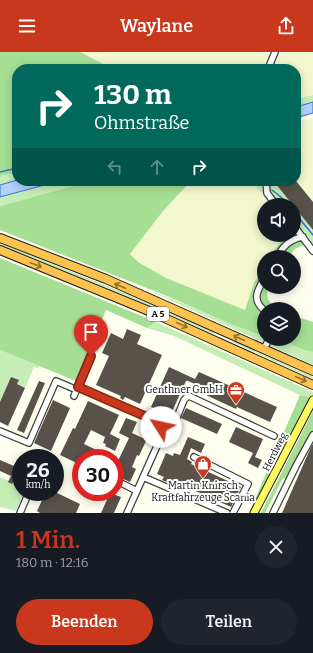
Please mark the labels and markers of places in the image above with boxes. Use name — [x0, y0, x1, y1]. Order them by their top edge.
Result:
pin — [74, 315, 108, 356]
office icon: Genthner GmbH — [226, 380, 246, 405]
place label: Genthner GmbH — [145, 384, 223, 396]
shop icon: Martin Knirsch Kraftfahrzeuge Scania — [193, 454, 213, 479]
place label: Martin Knirsch Kraftfahrzeuge Scania — [151, 480, 255, 504]

